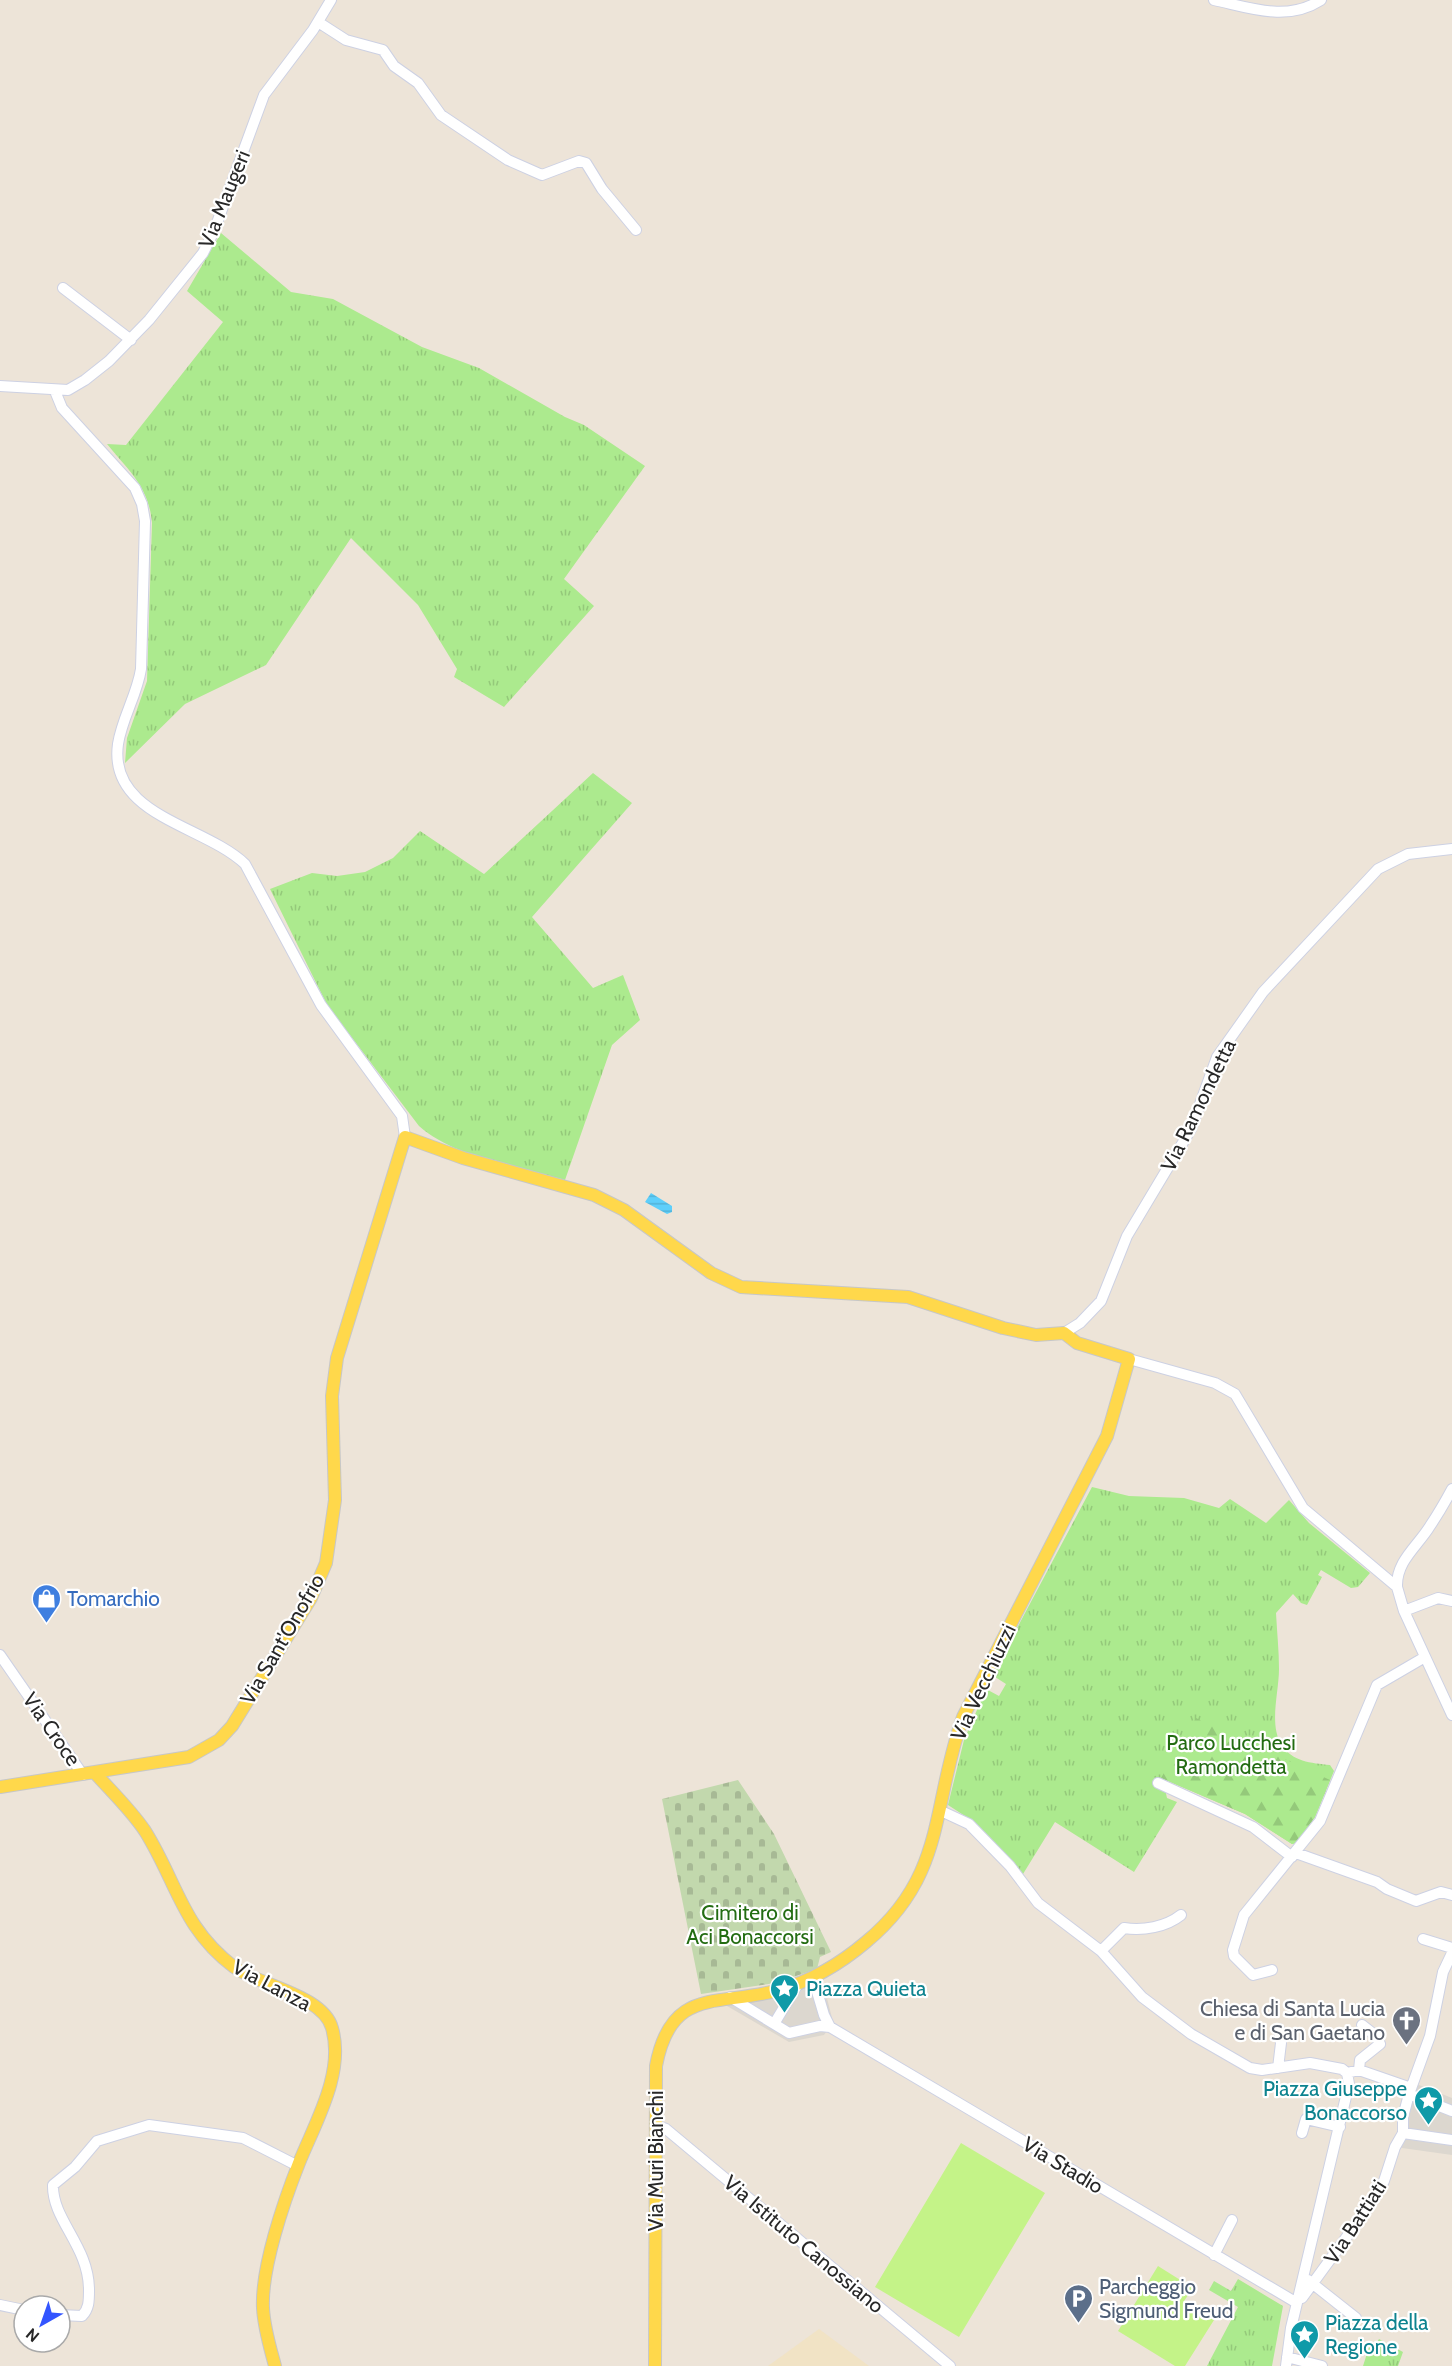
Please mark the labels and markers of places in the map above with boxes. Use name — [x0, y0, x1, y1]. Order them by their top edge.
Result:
shop icon: Tomarchio — [30, 1582, 62, 1624]
place label: Tomarchio — [67, 1586, 160, 1611]
place icon: Piazza Quieta — [769, 1972, 801, 2014]
place label: Piazza Quieta — [806, 1976, 926, 2001]
place label: Chiesa di Santa Lucia e di San Gaetano — [1200, 1996, 1385, 2045]
church icon: Chiesa di Santa Lucia e di San Gaetano — [1390, 2004, 1422, 2046]
place label: Piazza Giuseppe Bonaccorso — [1263, 2076, 1407, 2125]
place icon: Piazza Giuseppe Bonaccorso — [1412, 2084, 1444, 2126]
place label: Parcheggio Sigmund Freud — [1099, 2274, 1233, 2323]
parking icon: Parcheggio Sigmund Freud — [1062, 2282, 1094, 2324]
place label: Piazza della Regione — [1325, 2310, 1428, 2359]
place icon: Piazza della Regione — [1288, 2318, 1320, 2360]

